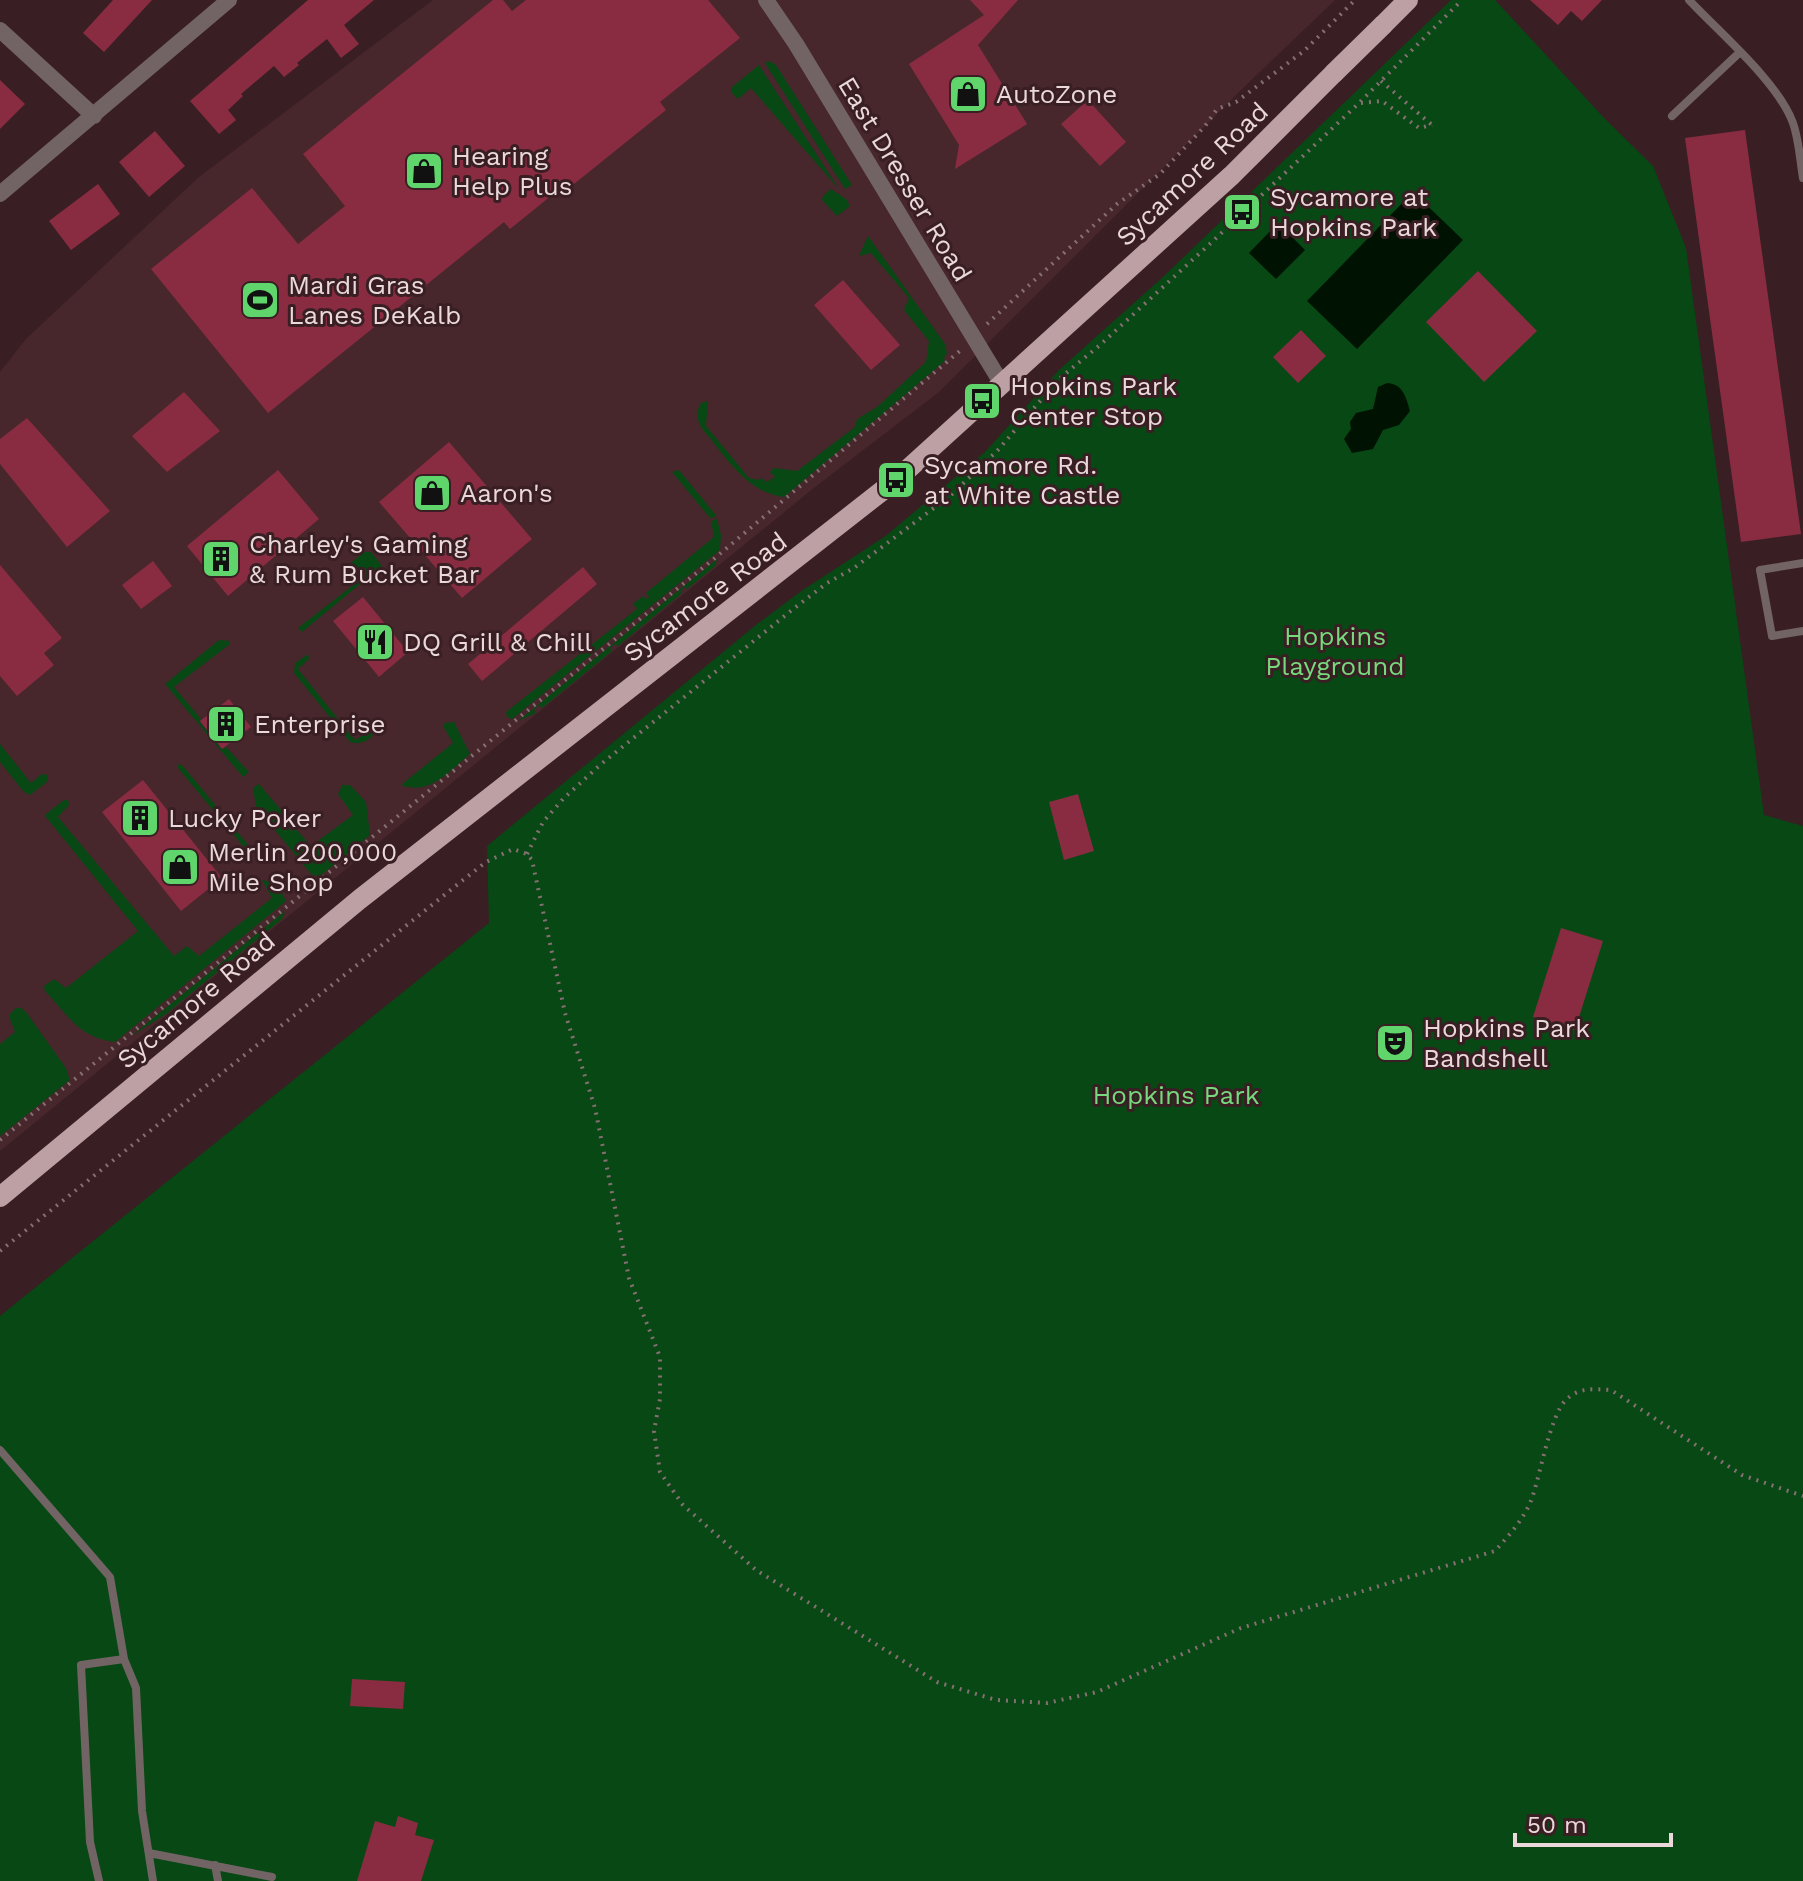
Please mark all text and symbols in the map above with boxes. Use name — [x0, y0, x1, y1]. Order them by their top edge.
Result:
street label: East Dresser Road — [832, 71, 978, 287]
shop icon: AutoZone — [947, 73, 989, 115]
place label: AutoZone — [996, 79, 1117, 109]
street label: Sycamore Road — [1110, 96, 1274, 252]
place label: Hearing Help Plus — [452, 141, 573, 201]
shop icon: Hearing Help Plus — [403, 150, 445, 192]
place label: Sycamore at Hopkins Park — [1270, 182, 1437, 242]
bus stop icon: Sycamore at Hopkins Park — [1221, 191, 1263, 233]
place label: Mardi Gras Lanes DeKalb — [288, 270, 461, 330]
sports icon: Mardi Gras Lanes DeKalb — [239, 279, 281, 321]
place label: Hopkins Park Center Stop — [1010, 371, 1177, 431]
bus stop icon: Hopkins Park Center Stop — [961, 380, 1003, 422]
place label: Sycamore Rd. at White Castle — [924, 450, 1120, 510]
bus stop icon: Sycamore Rd. at White Castle — [875, 459, 917, 501]
shop icon: Aaron's — [411, 472, 453, 514]
place label: Aaron's — [460, 478, 553, 508]
street label: Sycamore Road — [617, 526, 793, 668]
place label: Charley's Gaming & Rum Bucket Bar — [249, 529, 479, 589]
building icon: Charley's Gaming & Rum Bucket Bar — [200, 538, 242, 580]
restaurant icon: DQ Grill & Chill — [354, 621, 396, 663]
park label: Hopkins Playground — [1265, 621, 1405, 681]
place label: DQ Grill & Chill — [403, 627, 592, 657]
building icon: Enterprise — [205, 703, 247, 745]
place label: Enterprise — [254, 709, 386, 739]
building icon: Lucky Poker — [119, 797, 161, 839]
place label: Lucky Poker — [168, 803, 321, 833]
place label: Merlin 200,000 Mile Shop — [208, 837, 397, 897]
shop icon: Merlin 200,000 Mile Shop — [159, 846, 201, 888]
street label: Sycamore Road — [111, 925, 281, 1075]
place label: Hopkins Park Bandshell — [1423, 1013, 1590, 1073]
theatre icon: Hopkins Park Bandshell — [1374, 1022, 1416, 1064]
park label: Hopkins Park — [1092, 1080, 1260, 1110]
scale bar — [1515, 1797, 1671, 1847]
text: 50 m — [1527, 1811, 1587, 1839]

